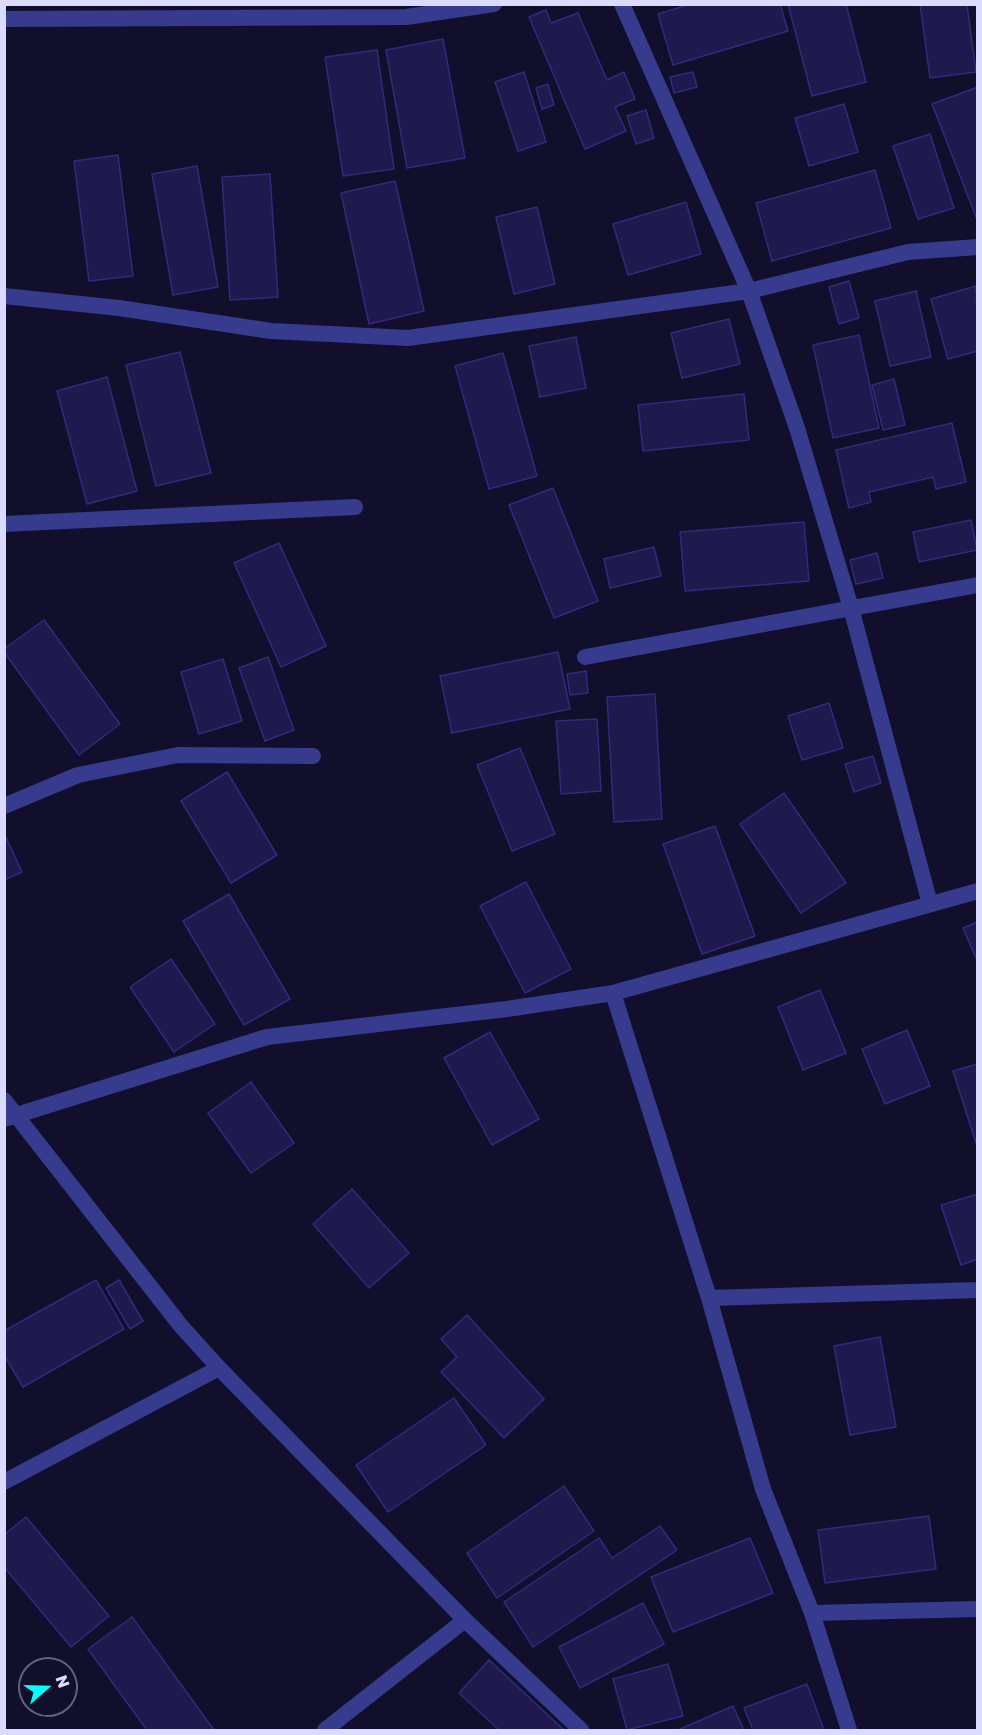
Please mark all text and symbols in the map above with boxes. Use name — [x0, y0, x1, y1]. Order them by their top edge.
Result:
north arrow — [18, 1657, 78, 1717]
text: N — [52, 1672, 75, 1691]

